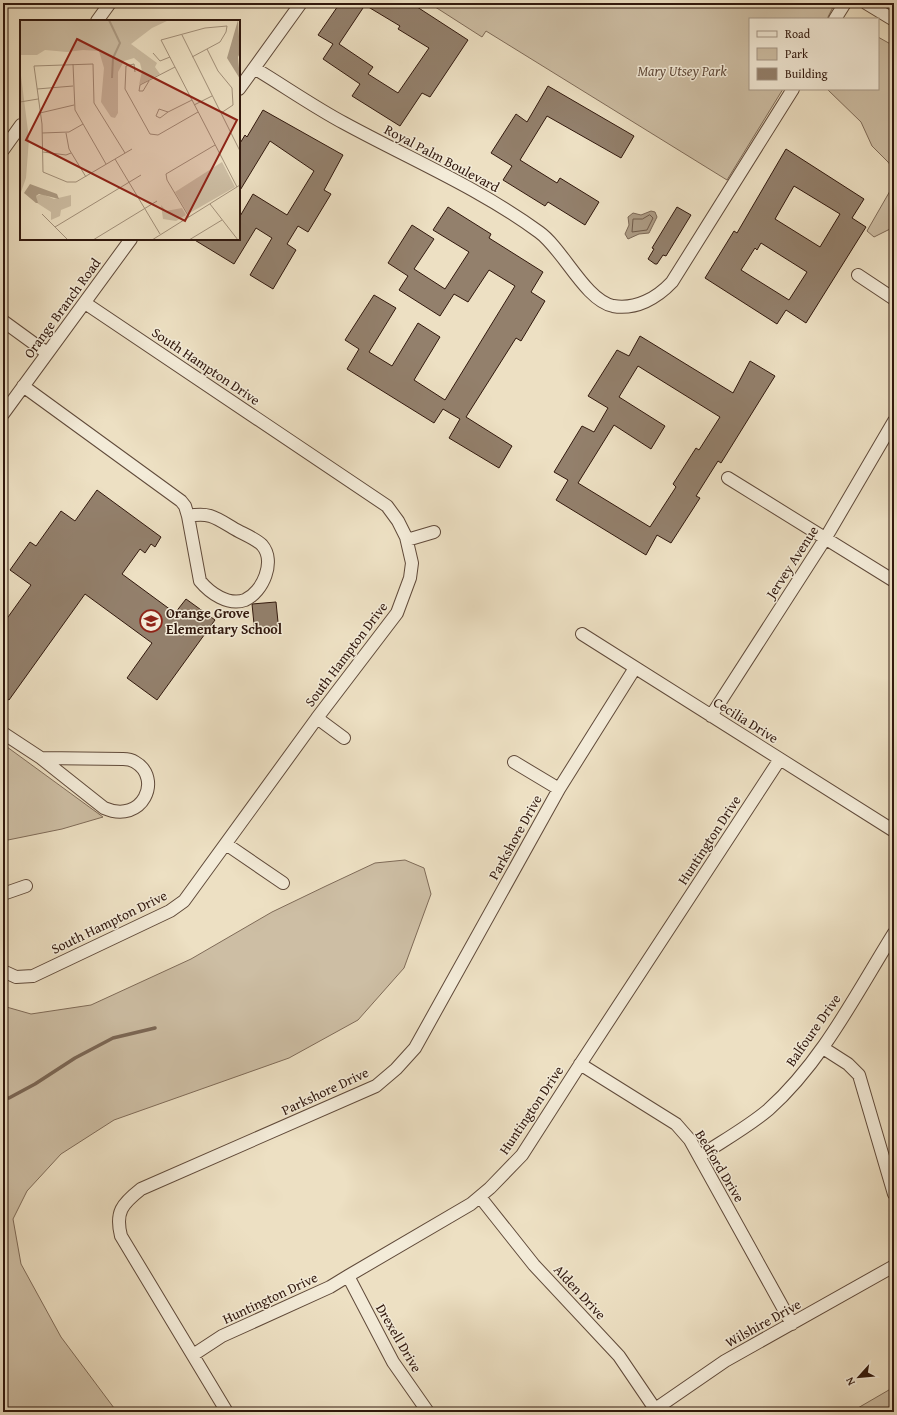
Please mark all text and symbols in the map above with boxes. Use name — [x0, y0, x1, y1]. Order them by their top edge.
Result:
legend — [749, 18, 879, 90]
inset map — [20, 20, 240, 240]
text: Road — [785, 25, 811, 42]
text: Park — [785, 45, 809, 62]
park label: Mary Utsey Park — [637, 61, 727, 81]
text: Building — [785, 65, 828, 82]
street label: Royal Palm Boulevard — [381, 119, 504, 197]
street label: Orange Branch Road — [19, 253, 106, 362]
street label: South Hampton Drive — [148, 322, 265, 410]
street label: Jervey Avenue — [760, 521, 823, 604]
street label: South Hampton Drive — [300, 597, 392, 711]
place label: Orange Grove Elementary School — [166, 603, 283, 639]
school or university icon: Orange Grove Elementary School — [138, 608, 164, 634]
street label: Cecilia Drive — [710, 692, 783, 748]
street label: Parkshore Drive — [483, 791, 547, 883]
street label: Huntington Drive — [673, 791, 746, 889]
street label: South Hampton Drive — [48, 885, 171, 959]
street label: Balfoure Drive — [781, 989, 846, 1070]
street label: Huntington Drive — [494, 1061, 568, 1158]
street label: Parkshore Drive — [278, 1062, 372, 1120]
street label: Bedford Drive — [691, 1126, 750, 1206]
street label: Alden Drive — [549, 1260, 611, 1324]
street label: Huntington Drive — [219, 1267, 321, 1329]
street label: Wilshire Drive — [722, 1294, 805, 1352]
street label: Drexell Drive — [371, 1300, 427, 1376]
north arrow — [839, 1357, 879, 1397]
text: N — [841, 1374, 859, 1388]

